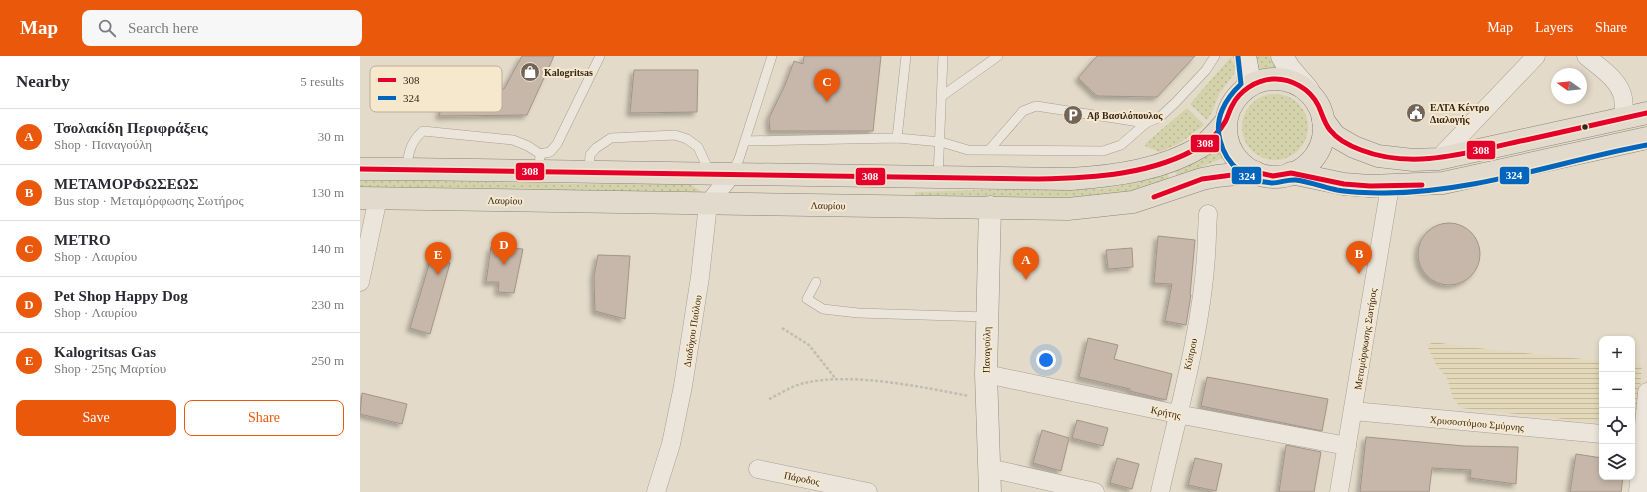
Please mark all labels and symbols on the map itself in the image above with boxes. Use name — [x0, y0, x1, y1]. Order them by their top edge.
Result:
shop icon: Kalogritsas — [519, 61, 541, 83]
legend — [370, 66, 502, 112]
place label: Kalogritsas — [544, 67, 593, 78]
north arrow — [1551, 68, 1587, 104]
pin: C — [814, 69, 840, 102]
text: 308 — [403, 74, 420, 86]
text: 324 — [403, 92, 420, 104]
public building icon: ΕΛΤΑ Κέντρο Διαλογής — [1405, 102, 1427, 124]
place label: ΕΛΤΑ Κέντρο Διαλογής — [1430, 102, 1489, 126]
parking icon: Αβ Βασιλόπουλος — [1062, 104, 1084, 126]
place label: Αβ Βασιλόπουλος — [1087, 110, 1163, 122]
unlabelled marker — [1580, 122, 1590, 132]
line badge: 308 — [1190, 134, 1220, 153]
text: 308 — [1197, 137, 1214, 149]
line badge: 308 — [1466, 140, 1496, 160]
text: 308 — [1473, 144, 1490, 156]
line badge: 308 — [515, 162, 545, 181]
text: 308 — [522, 165, 539, 177]
line badge: 324 — [1231, 166, 1262, 185]
line badge: 324 — [1499, 166, 1530, 185]
line badge: 308 — [855, 167, 886, 186]
text: 324 — [1506, 169, 1523, 181]
text: 308 — [862, 170, 879, 182]
text: 324 — [1239, 170, 1256, 182]
street label: Λαυρίου — [487, 195, 523, 206]
street label: Λαυρίου — [810, 200, 846, 211]
pin: D — [491, 232, 517, 265]
pin: B — [1346, 241, 1372, 274]
pin: E — [425, 242, 451, 275]
pin: A — [1013, 247, 1039, 280]
street label: Μεταμόρφωσης Σωτήρος — [1352, 287, 1379, 391]
street label: Διαδόχου Παύλου — [681, 294, 704, 368]
street label: Παναγούλη — [981, 327, 992, 373]
street label: Κύπρου — [1182, 337, 1199, 371]
your location — [1036, 350, 1056, 370]
street label: Κρήτης — [1150, 404, 1182, 421]
street label: Χρυσοστόμου Σμύρνης — [1429, 414, 1525, 433]
street label: Πάροδος — [783, 469, 821, 488]

